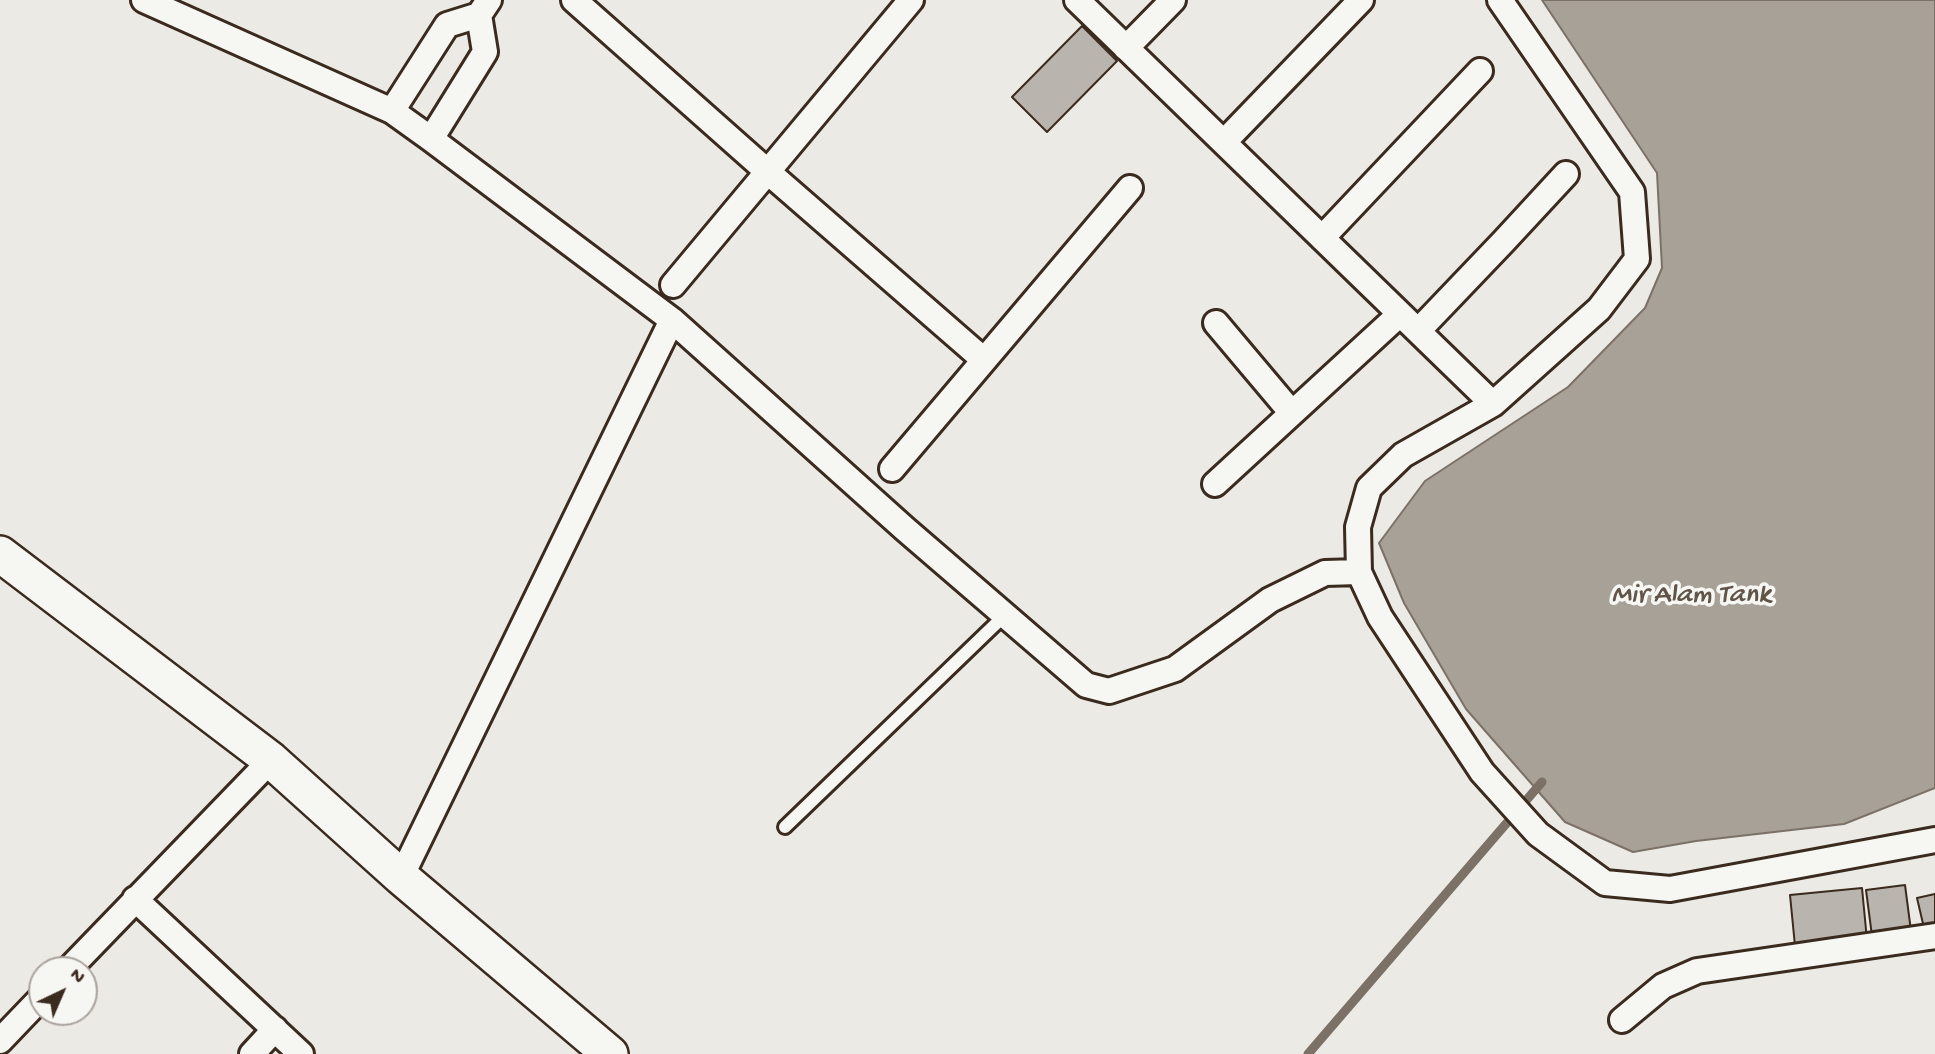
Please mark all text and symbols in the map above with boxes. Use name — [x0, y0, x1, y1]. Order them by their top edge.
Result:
water label: Mir Alam Tank — [1612, 580, 1770, 614]
north arrow — [28, 956, 98, 1026]
text: N — [64, 964, 89, 990]

